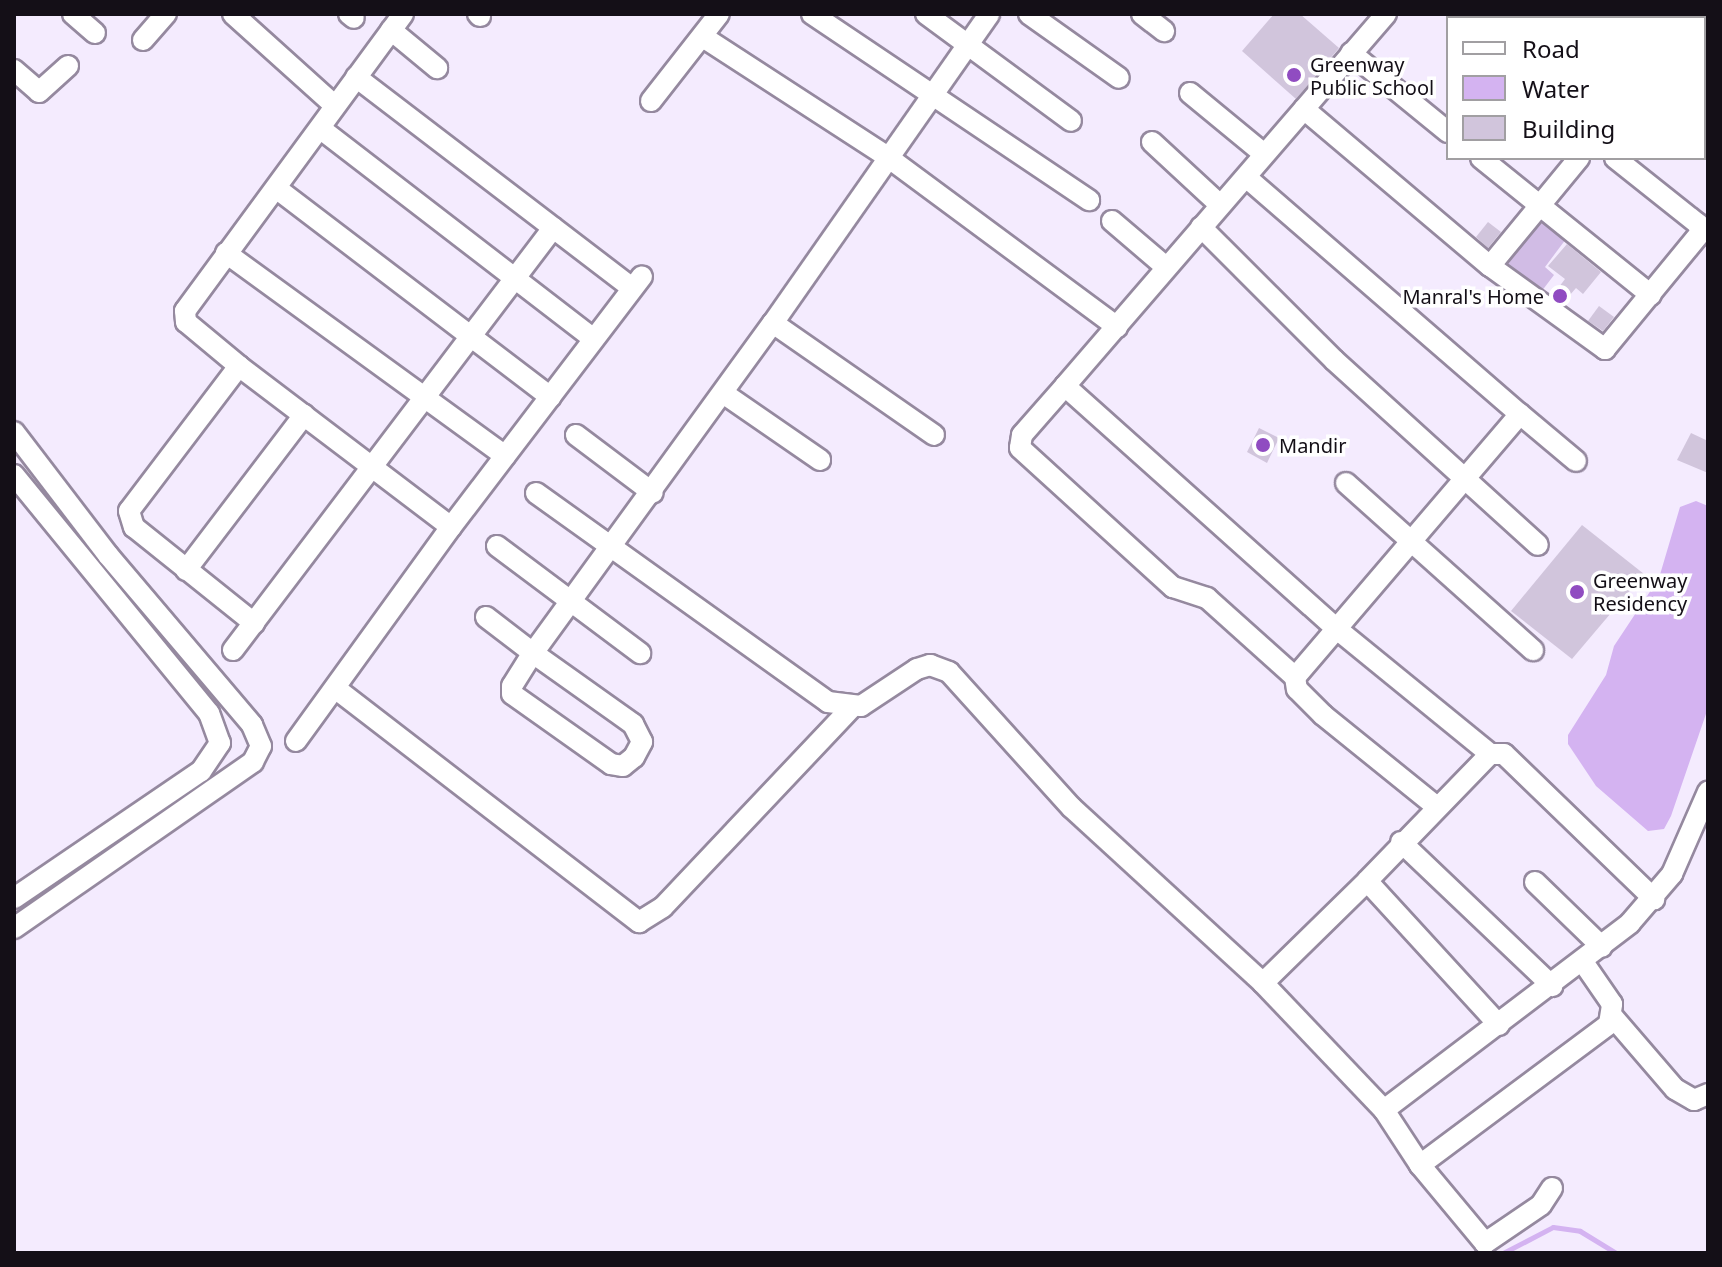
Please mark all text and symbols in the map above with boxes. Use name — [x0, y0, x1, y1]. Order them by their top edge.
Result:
legend — [1446, 16, 1706, 160]
text: Road — [1522, 32, 1580, 65]
place label: Greenway Public School — [1310, 52, 1434, 99]
marker: Greenway Public School — [1285, 66, 1303, 84]
text: Water — [1522, 72, 1589, 105]
text: Building — [1522, 112, 1615, 145]
place label: Manral's Home — [1402, 284, 1544, 308]
marker: Manral's Home — [1551, 287, 1569, 305]
place label: Mandir — [1279, 433, 1346, 457]
marker: Mandir — [1254, 436, 1272, 454]
place label: Greenway Residency — [1593, 568, 1687, 615]
marker: Greenway Residency — [1568, 583, 1586, 601]

